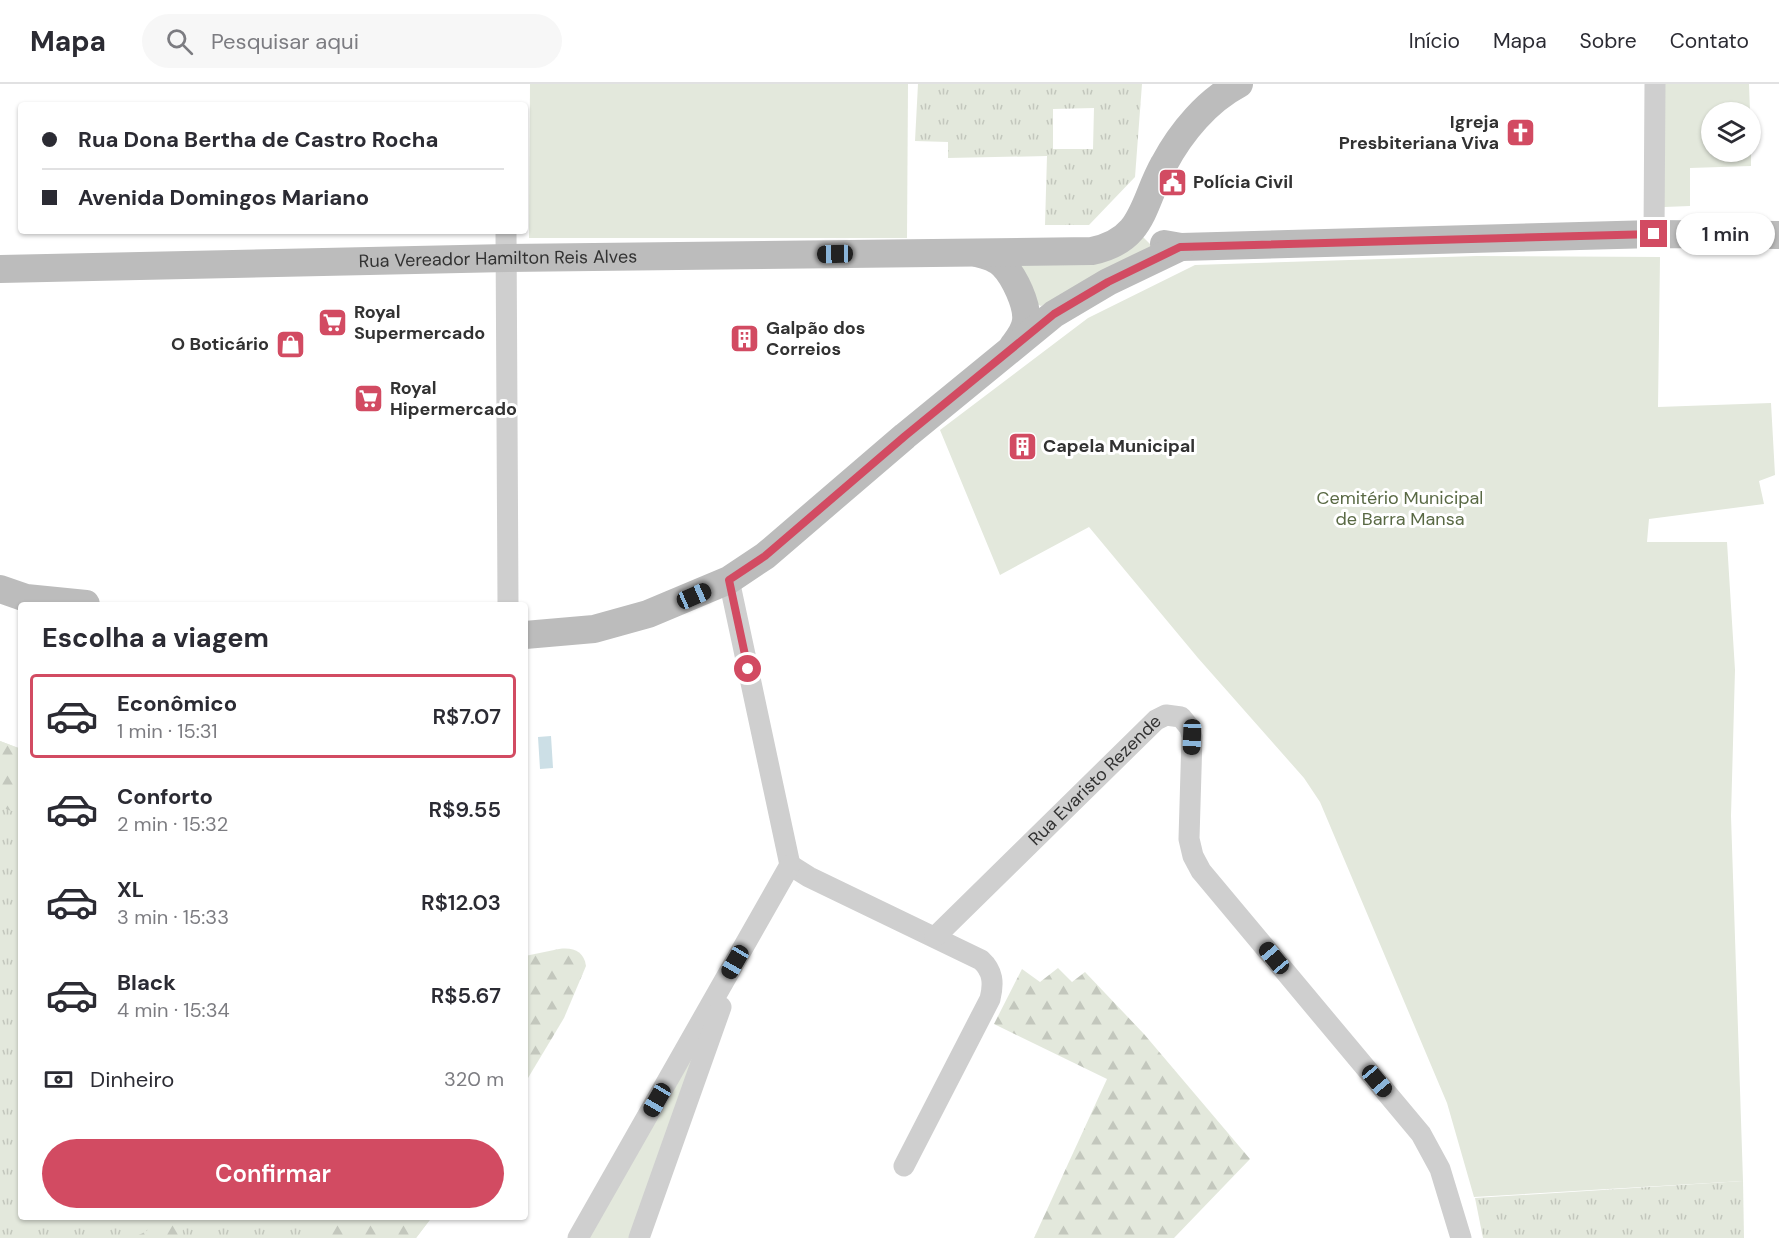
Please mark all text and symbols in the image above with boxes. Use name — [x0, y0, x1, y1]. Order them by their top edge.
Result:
search box — [142, 14, 562, 68]
text: Mapa — [30, 23, 106, 60]
icon: search — [163, 25, 196, 58]
text: Pesquisar aqui — [211, 27, 359, 56]
text: Início — [1409, 27, 1460, 55]
text: Mapa — [1493, 27, 1547, 55]
text: Sobre — [1580, 27, 1637, 55]
text: Contato — [1670, 27, 1749, 55]
map controls — [1701, 102, 1761, 162]
button: layers — [1701, 102, 1761, 162]
place label: Igreja Presbiteriana Viva — [1339, 110, 1499, 155]
church icon: Igreja Presbiteriana Viva — [1504, 116, 1536, 148]
text: Rua Dona Bertha de Castro Rocha — [78, 125, 438, 154]
public building icon: Polícia Civil — [1156, 166, 1188, 198]
place label: Polícia Civil — [1193, 170, 1293, 194]
text: Avenida Domingos Mariano — [78, 183, 369, 212]
callout: 1 min — [1675, 213, 1774, 255]
route end — [1640, 220, 1667, 247]
text: 1 min — [1702, 221, 1749, 247]
street label: Rua Vereador Hamilton Reis Alves — [358, 244, 637, 273]
car — [817, 245, 853, 263]
place label: Royal Supermercado — [354, 300, 485, 345]
supermarket icon: Royal Supermercado — [317, 306, 349, 338]
place label: Galpão dos Correios — [766, 316, 865, 361]
building icon: Galpão dos Correios — [729, 322, 761, 354]
shop icon: O Boticário — [274, 328, 306, 360]
place label: O Boticário — [171, 332, 269, 356]
place label: Royal Hipermercado — [390, 376, 517, 421]
supermarket icon: Royal Hipermercado — [353, 382, 385, 414]
building icon: Capela Municipal — [1006, 430, 1038, 462]
place label: Capela Municipal — [1043, 434, 1195, 458]
park label: Cemitério Municipal de Barra Mansa — [1317, 486, 1483, 531]
car — [674, 580, 714, 612]
text: Escolha a viagem — [42, 620, 269, 655]
route start — [734, 655, 761, 682]
icon: car — [45, 689, 99, 743]
text: Econômico — [117, 689, 237, 718]
text: R$7.07 — [432, 702, 501, 731]
street label: Rua Evaristo Rezende — [1023, 709, 1167, 851]
text: 1 min · 15:31 — [117, 718, 217, 744]
car — [1182, 719, 1202, 755]
icon: car — [45, 782, 99, 836]
text: Conforto — [117, 782, 213, 811]
text: R$9.55 — [429, 795, 501, 824]
text: 2 min · 15:32 — [117, 811, 228, 837]
icon: car — [45, 875, 99, 929]
text: XL — [117, 875, 144, 904]
text: R$12.03 — [421, 888, 501, 917]
text: 3 min · 15:33 — [117, 904, 229, 930]
car — [1256, 938, 1292, 978]
car — [718, 942, 752, 982]
icon: car — [45, 968, 99, 1022]
text: Black — [117, 968, 176, 997]
text: R$5.67 — [431, 981, 501, 1010]
text: 4 min · 15:34 — [117, 997, 230, 1023]
car — [1359, 1061, 1395, 1101]
icon: cash — [42, 1063, 75, 1096]
text: Dinheiro — [90, 1065, 174, 1094]
text: 320 m — [444, 1066, 504, 1092]
car — [640, 1080, 674, 1120]
button: Confirmar — [42, 1139, 504, 1208]

